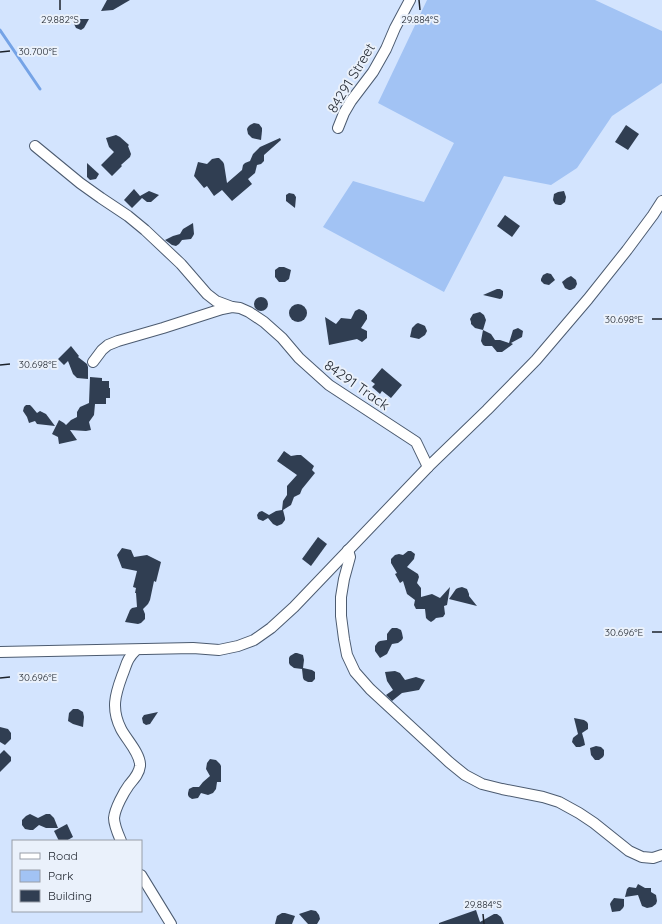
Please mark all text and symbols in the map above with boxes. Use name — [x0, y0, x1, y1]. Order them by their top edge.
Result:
text: 29.882°S — [41, 13, 79, 26]
text: 29.884°S — [401, 13, 439, 26]
street label: 84291 Street — [323, 40, 379, 116]
text: 30.700°E — [18, 45, 58, 58]
text: 30.698°E — [605, 313, 643, 326]
street label: 84291 Track — [321, 356, 393, 414]
text: 30.698°E — [19, 358, 57, 371]
text: 30.696°E — [605, 626, 643, 639]
text: 30.696°E — [19, 671, 57, 684]
legend — [12, 840, 142, 912]
text: Road — [48, 848, 78, 863]
text: Park — [48, 868, 73, 883]
text: Building — [48, 888, 92, 903]
text: 29.884°S — [464, 898, 502, 911]

